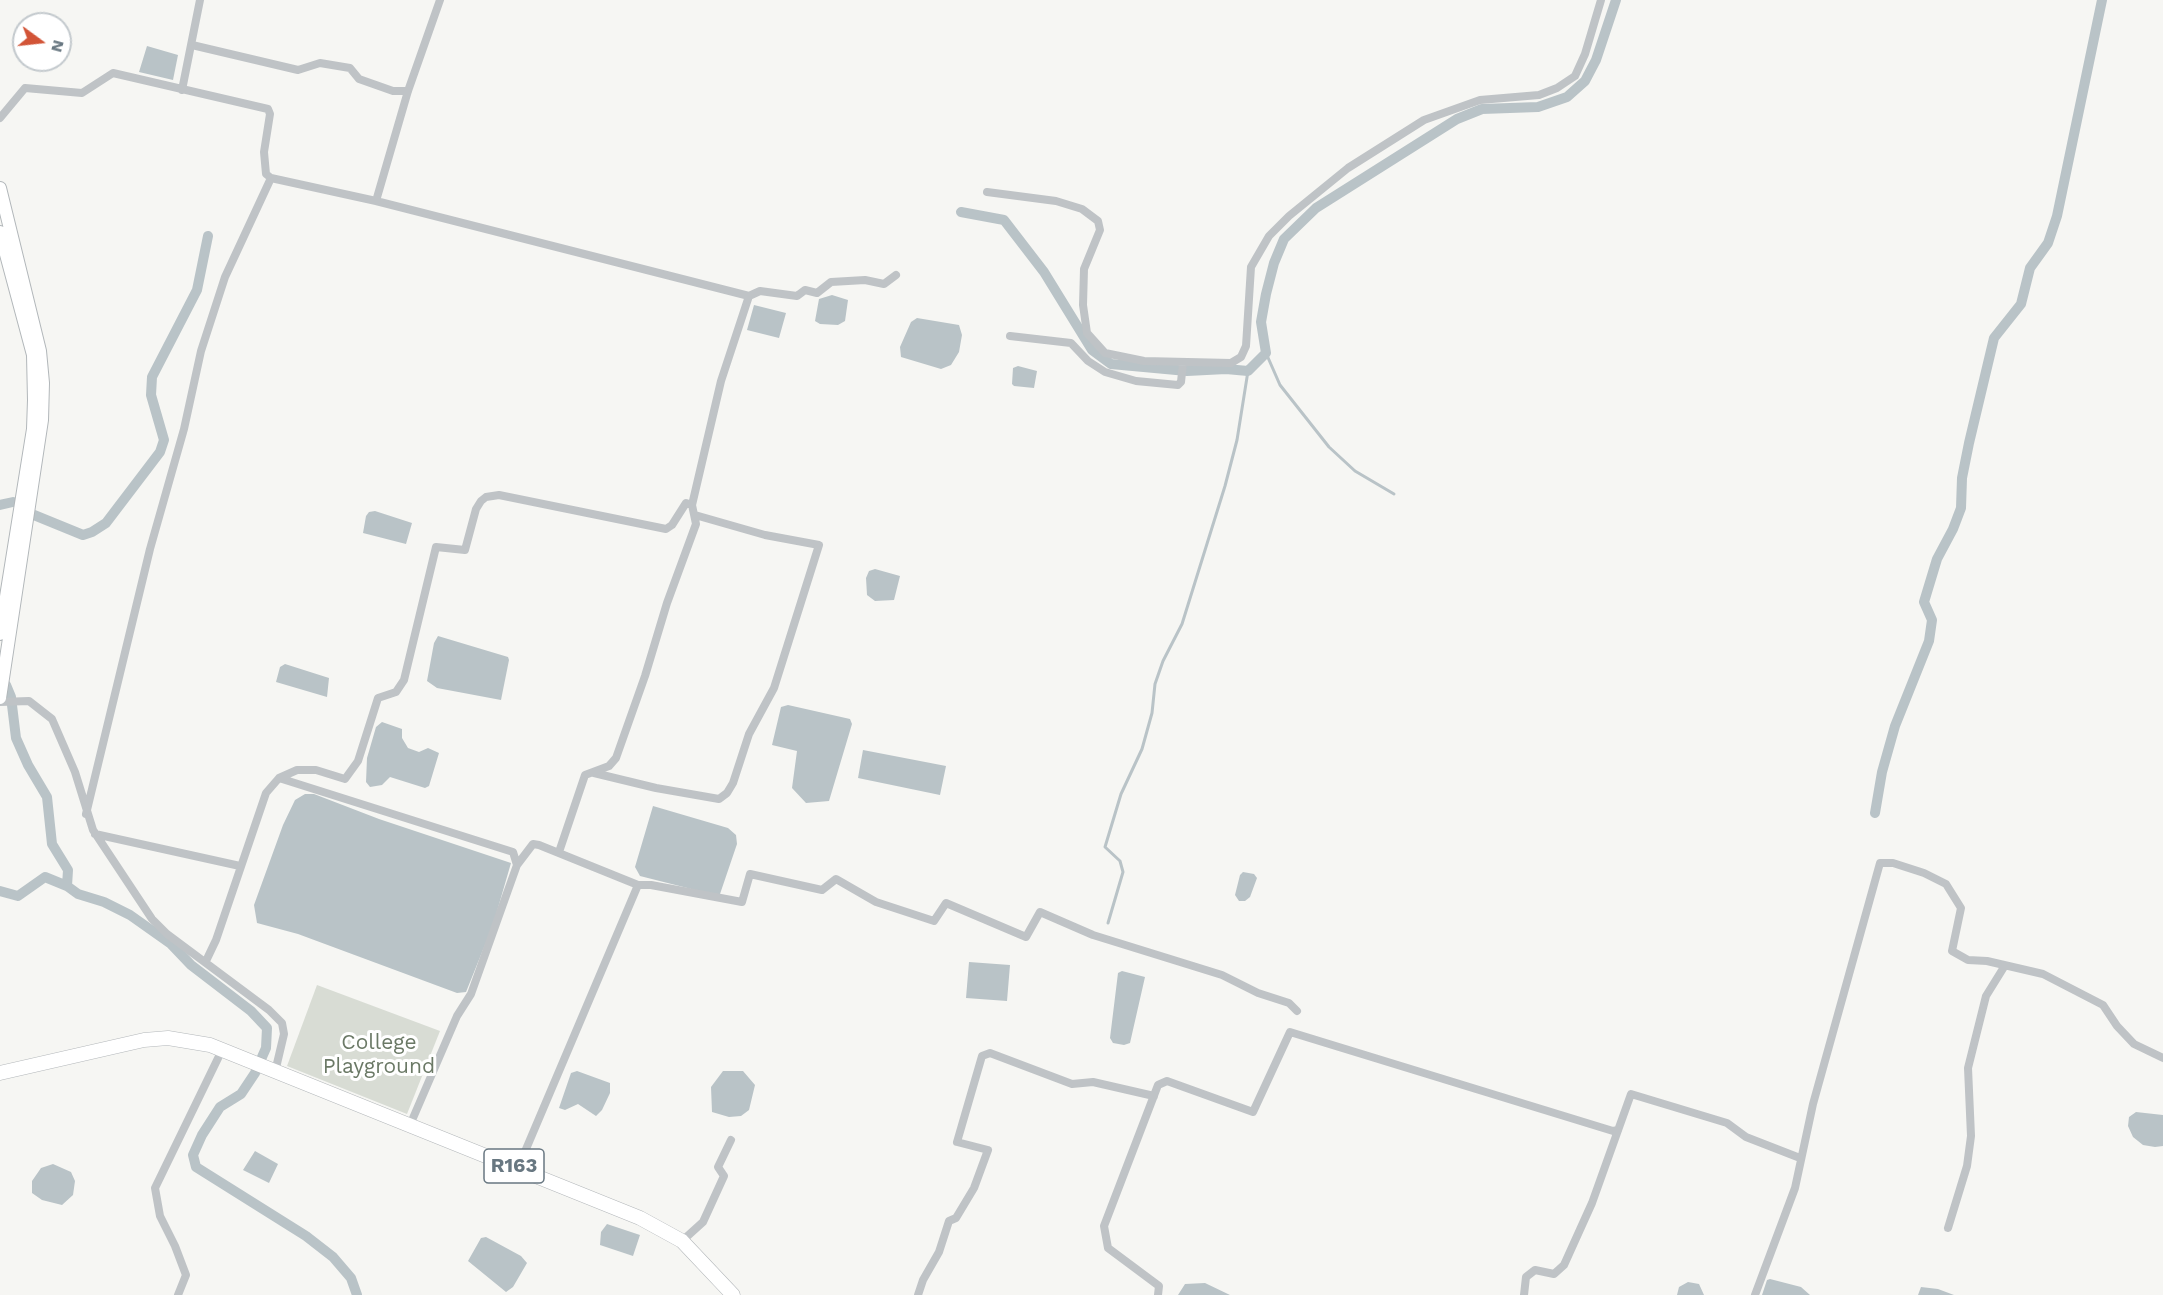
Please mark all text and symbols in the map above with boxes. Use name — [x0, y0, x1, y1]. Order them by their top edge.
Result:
north arrow — [12, 12, 72, 72]
text: N — [47, 38, 69, 54]
park label: College Playground — [323, 1030, 435, 1080]
road number: R163 — [484, 1149, 544, 1183]

